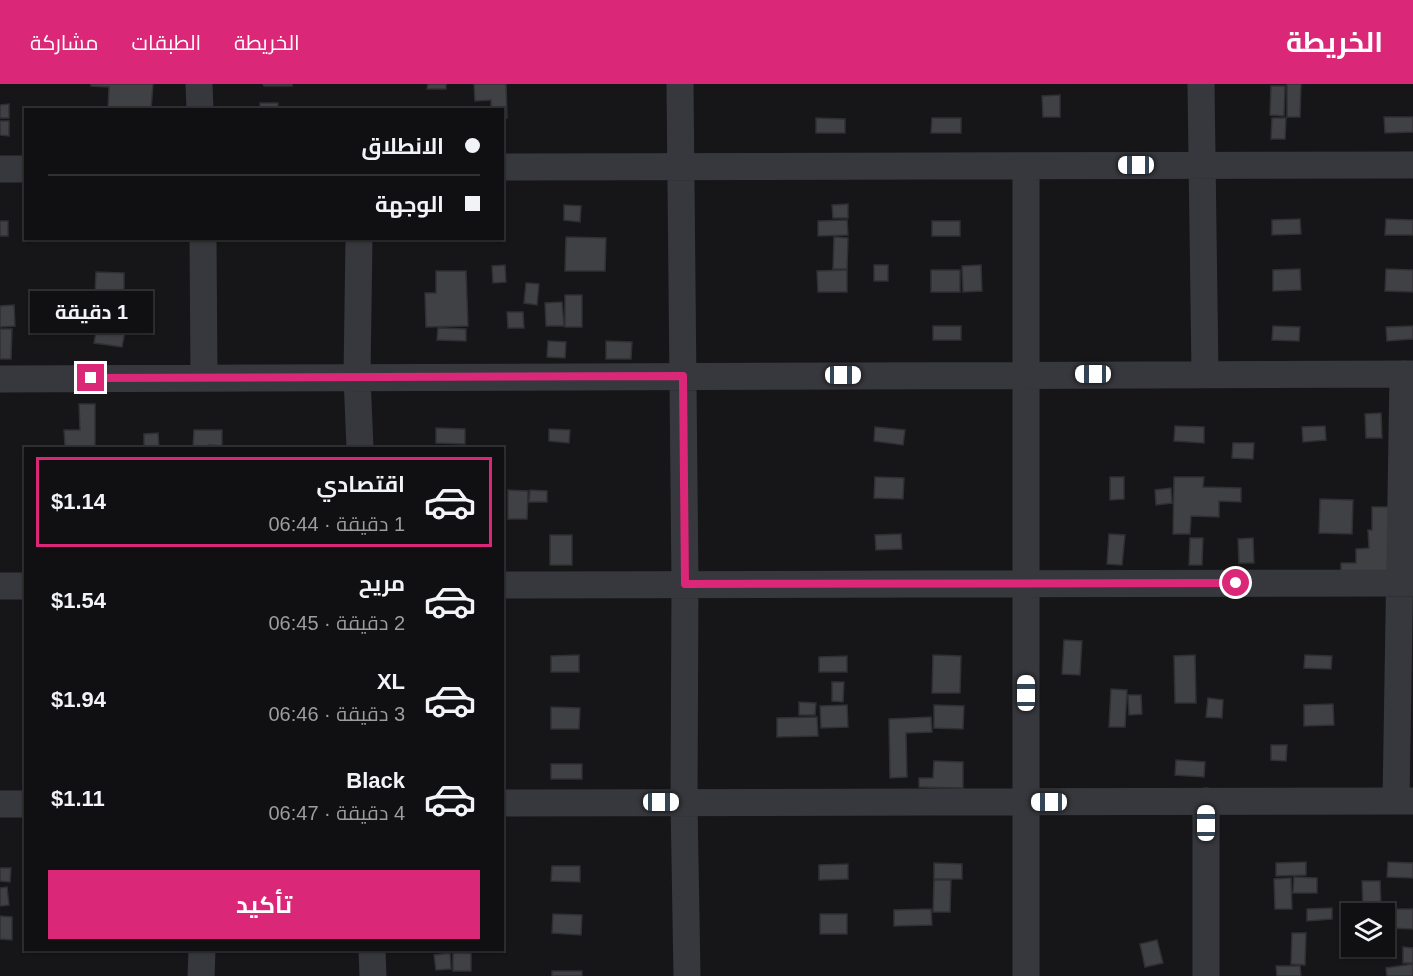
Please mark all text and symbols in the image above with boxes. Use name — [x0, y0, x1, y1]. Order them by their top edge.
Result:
text: الخريطة — [1286, 27, 1383, 58]
text: مشاركة — [30, 31, 99, 54]
text: الطبقات — [132, 31, 201, 54]
text: الخريطة — [234, 31, 300, 54]
text: الانطلاق — [361, 134, 444, 159]
car — [1118, 156, 1154, 174]
text: الوجهة — [375, 192, 444, 217]
callout: 1 دقيقة — [29, 291, 152, 333]
text: 1 دقيقة — [55, 301, 128, 323]
route end — [77, 364, 104, 391]
car — [1075, 365, 1111, 383]
car — [825, 366, 861, 384]
text: اقتصادي — [316, 472, 405, 497]
icon: car — [423, 475, 477, 529]
text: $1.14 — [51, 489, 106, 514]
text: 1 دقيقة · 06:44 — [268, 513, 405, 535]
route start — [1222, 569, 1249, 596]
text: مريح — [359, 571, 405, 596]
icon: car — [423, 574, 477, 628]
text: $1.54 — [51, 588, 106, 613]
text: 2 دقيقة · 06:45 — [268, 612, 405, 634]
text: XL — [377, 669, 405, 694]
icon: car — [423, 673, 477, 727]
car — [1017, 675, 1035, 711]
text: $1.94 — [51, 687, 106, 712]
text: 3 دقيقة · 06:46 — [268, 703, 405, 725]
text: Black — [346, 768, 405, 793]
icon: car — [423, 772, 477, 826]
text: $1.11 — [51, 786, 105, 811]
car — [643, 793, 679, 811]
car — [1031, 793, 1067, 811]
text: 4 دقيقة · 06:47 — [268, 802, 405, 824]
car — [1197, 805, 1215, 841]
button: تأكيد — [48, 870, 480, 939]
map controls — [1341, 903, 1395, 957]
button: layers — [1341, 903, 1395, 957]

